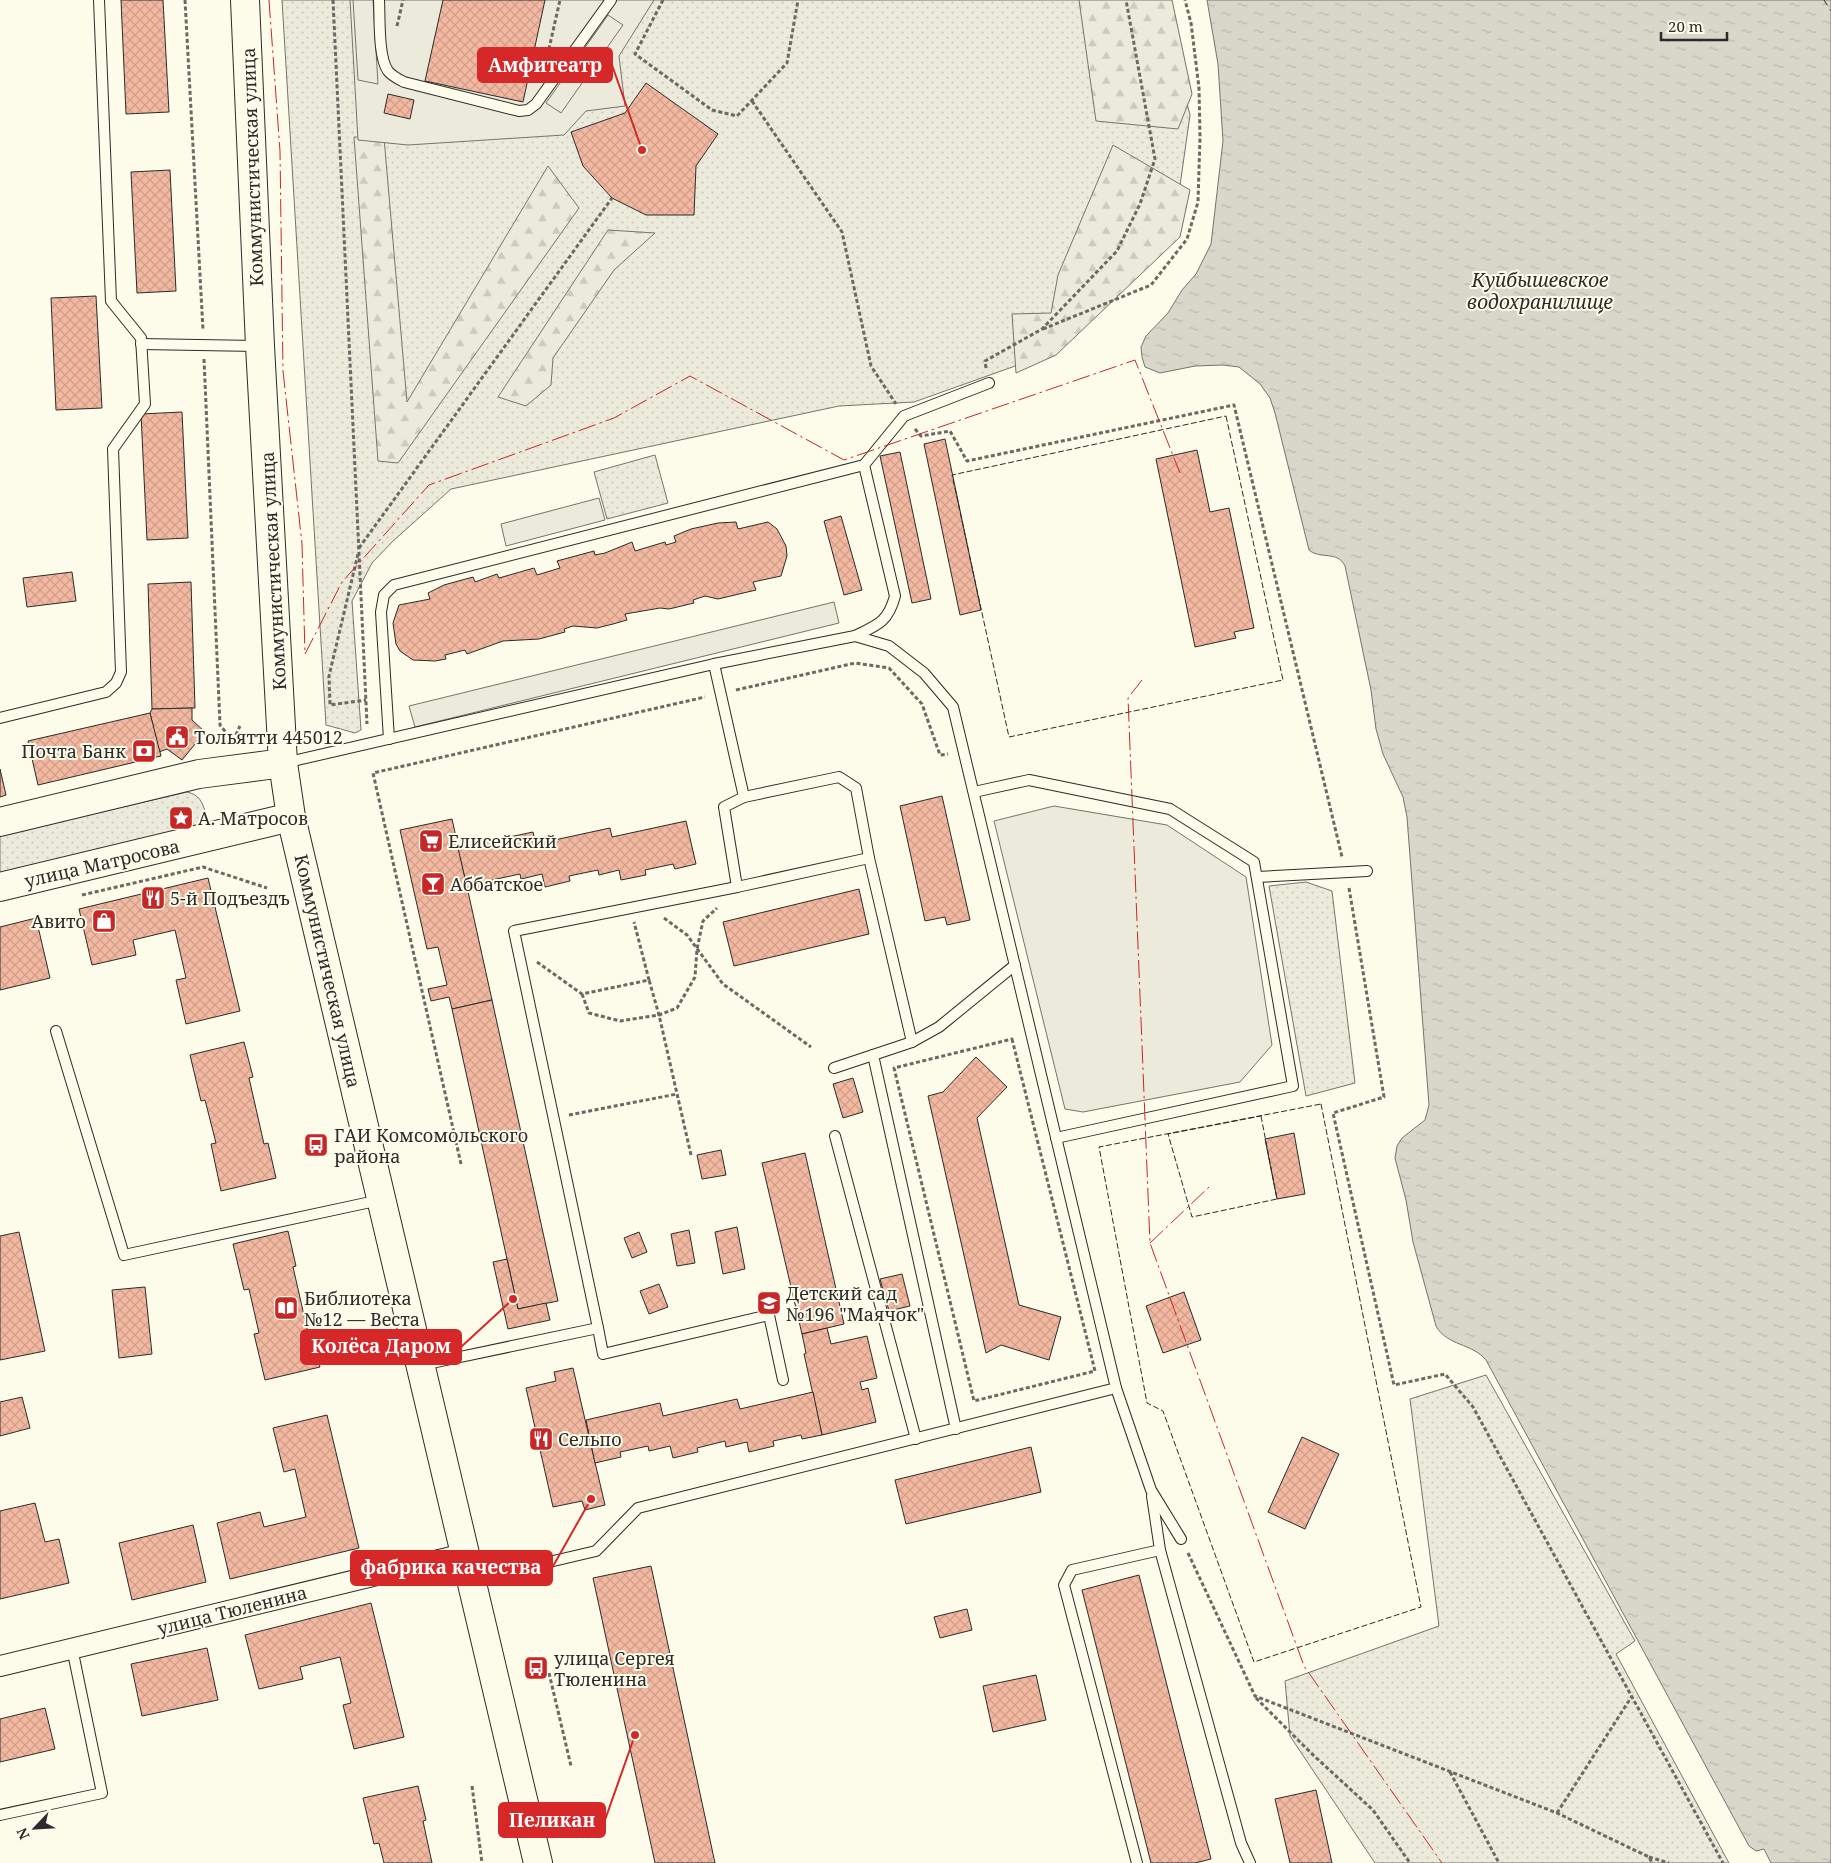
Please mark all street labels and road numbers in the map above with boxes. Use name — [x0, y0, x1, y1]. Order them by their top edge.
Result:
street label: Коммунистическая улица — [236, 47, 268, 287]
street label: Коммунистическая улица — [255, 451, 291, 691]
street label: улица Матросова — [22, 833, 182, 893]
street label: Коммунистическая улица — [289, 852, 367, 1090]
street label: улица Тюленина — [155, 1580, 309, 1640]

